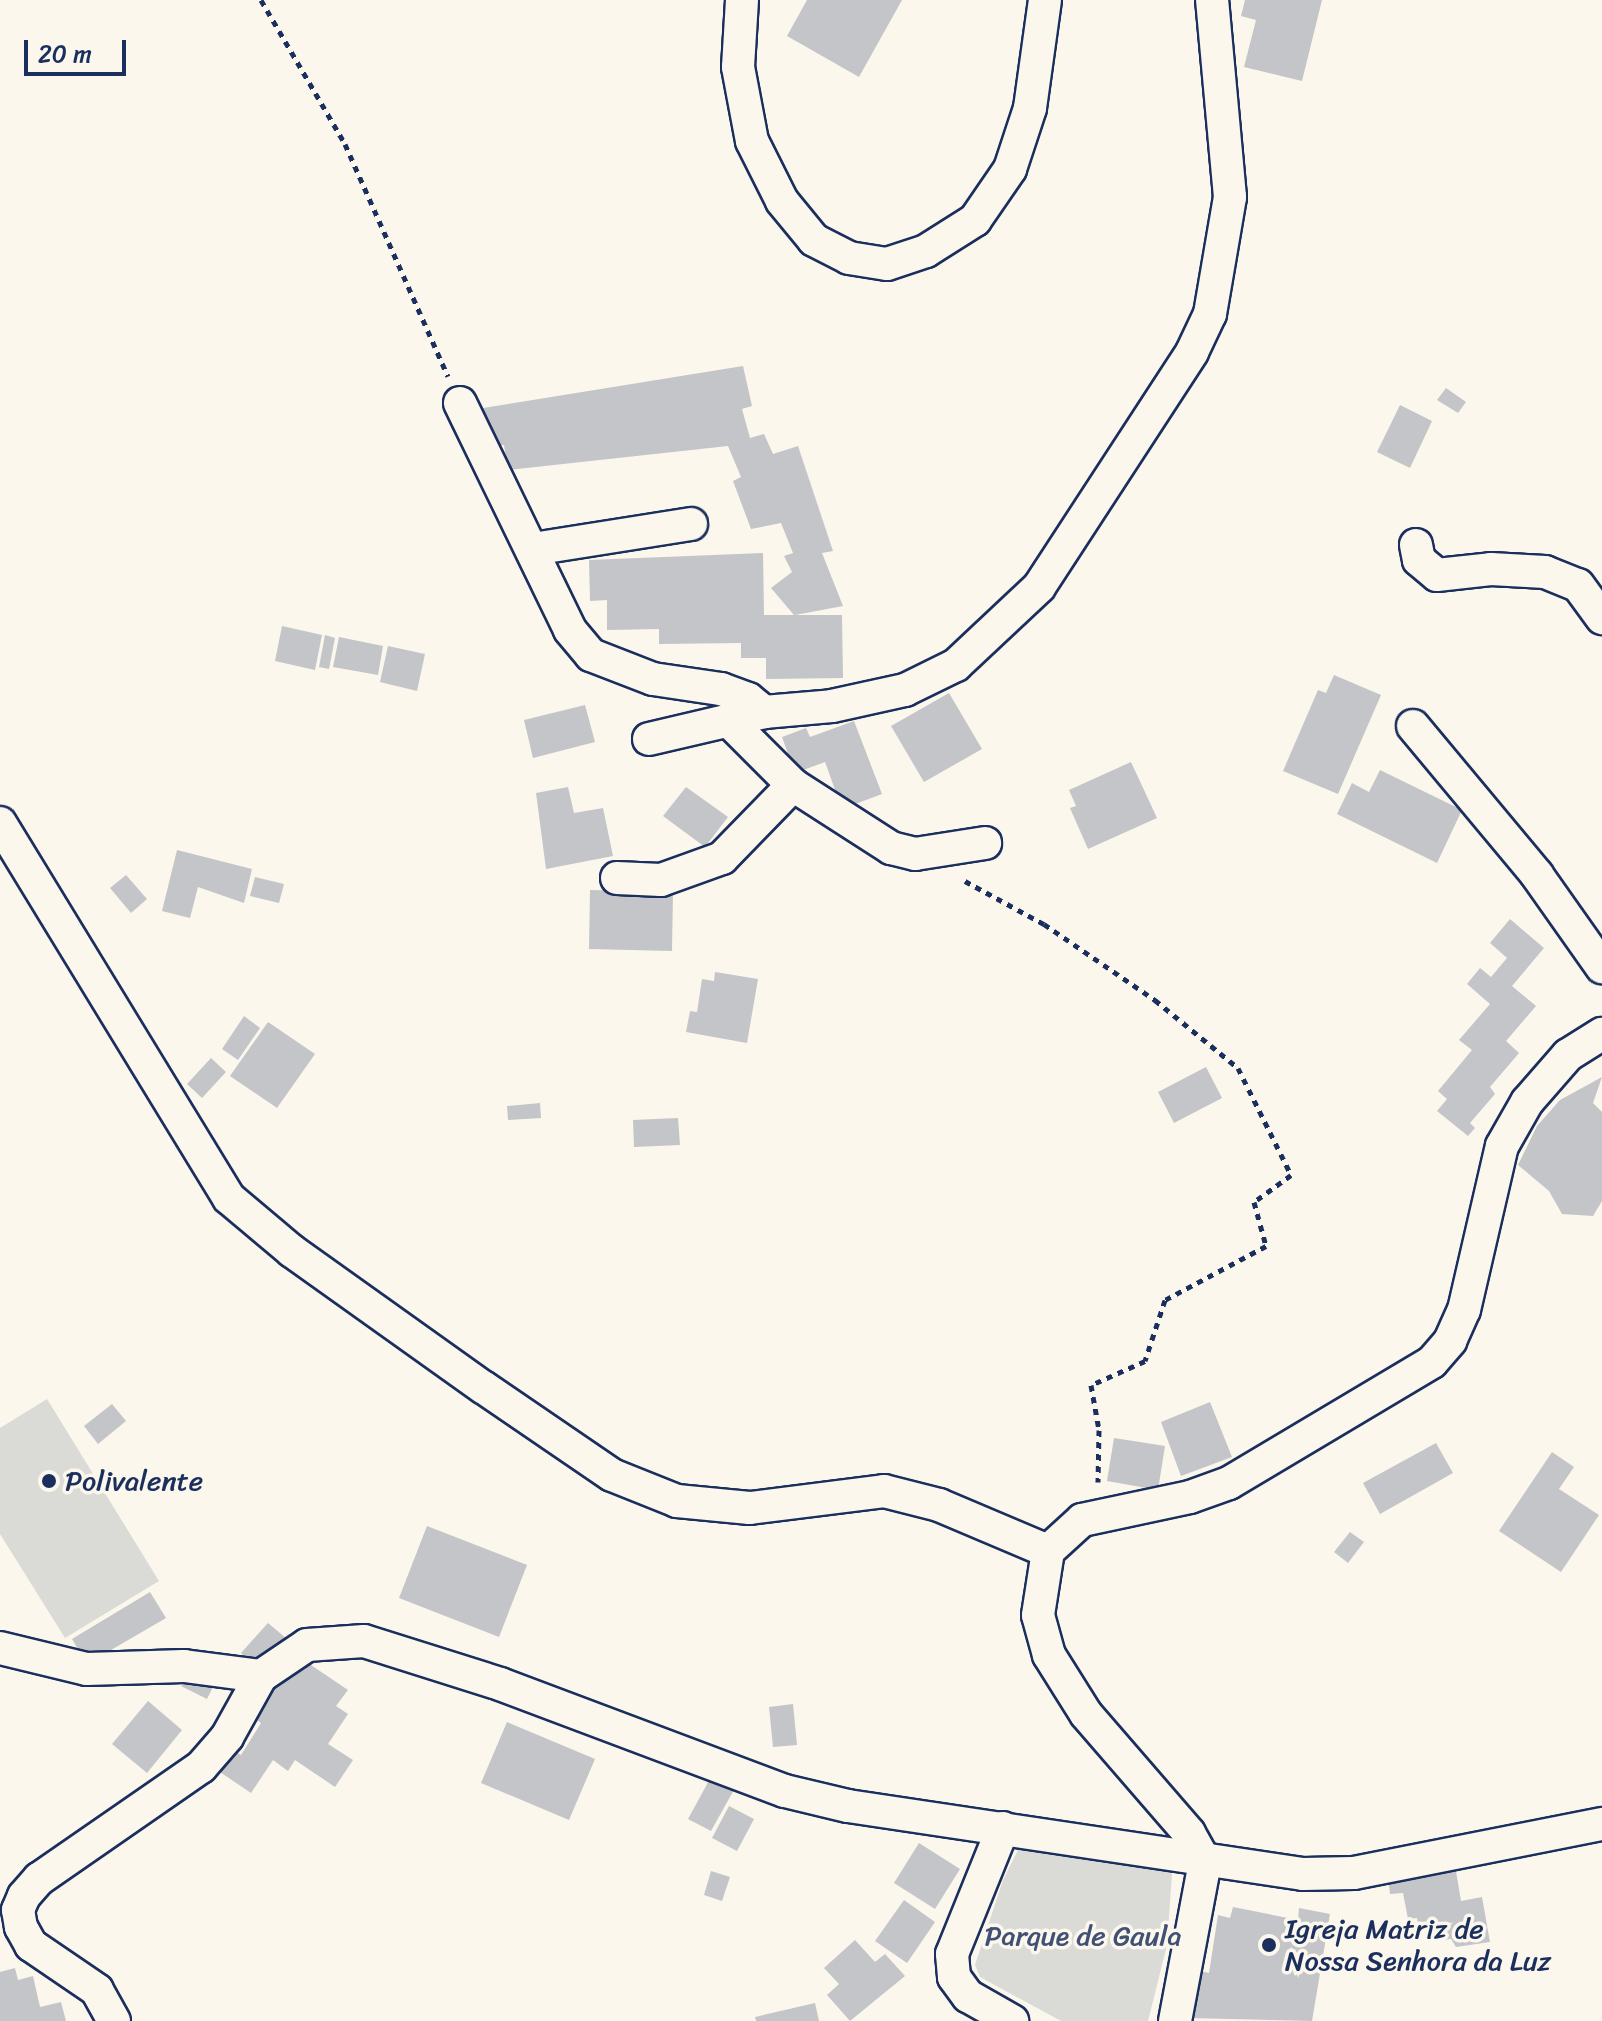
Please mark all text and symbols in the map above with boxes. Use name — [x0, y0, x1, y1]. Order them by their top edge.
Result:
scale bar — [28, 24, 130, 74]
text: 20 m — [38, 33, 92, 75]
place label: Polivalente — [65, 1464, 203, 1498]
marker: Polivalente — [40, 1472, 58, 1490]
place label: Igreja Matriz de Nossa Senhora da Luz — [1285, 1912, 1552, 1978]
park label: Parque de Gaula — [985, 1919, 1181, 1953]
marker: Igreja Matriz de Nossa Senhora da Luz — [1260, 1936, 1278, 1954]

